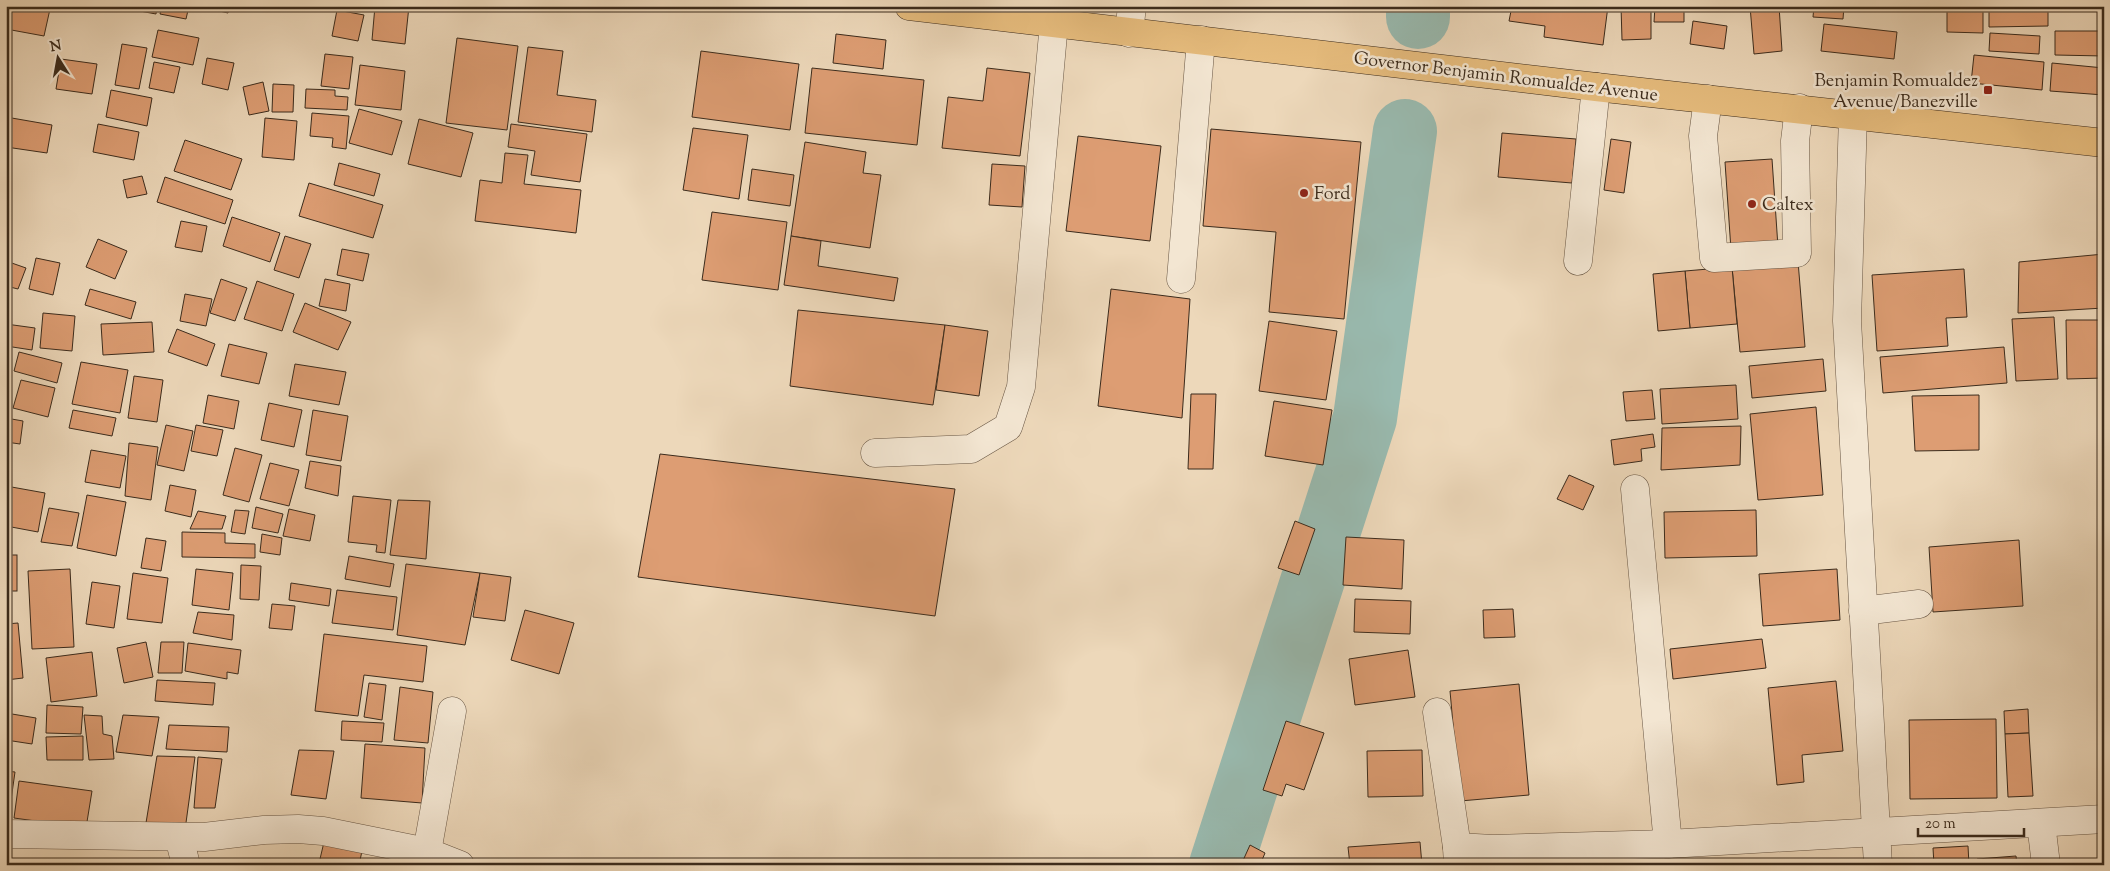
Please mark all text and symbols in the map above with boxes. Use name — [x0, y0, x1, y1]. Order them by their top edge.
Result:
north arrow — [32, 32, 82, 82]
text: N — [49, 36, 63, 58]
street label: Governor Benjamin Romualdez Avenue — [1352, 46, 1659, 110]
place label: Benjamin Romualdez Avenue/Banezville — [1815, 69, 1978, 116]
marker: Benjamin Romualdez Avenue/Banezville — [1982, 84, 1994, 96]
place label: Ford — [1314, 182, 1350, 208]
marker: Ford — [1298, 187, 1310, 199]
place label: Caltex — [1762, 193, 1814, 219]
marker: Caltex — [1746, 198, 1758, 210]
scale bar — [1918, 806, 2024, 838]
text: 20 m — [1925, 814, 1956, 835]

